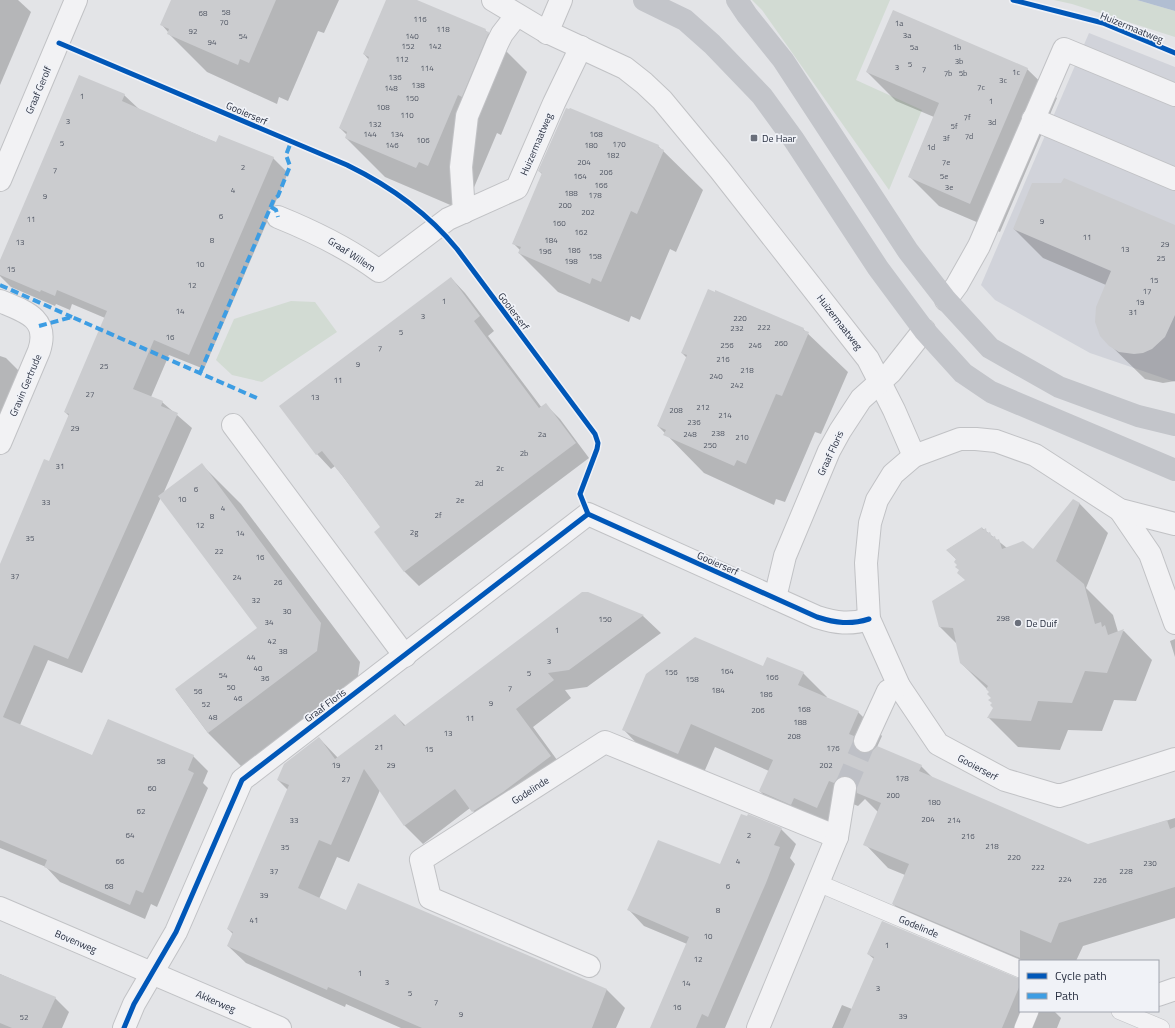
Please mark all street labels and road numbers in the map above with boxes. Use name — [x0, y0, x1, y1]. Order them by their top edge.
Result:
street label: Huizermaatweg — [1098, 8, 1166, 47]
street label: Graaf Gerolf — [22, 63, 56, 116]
street label: Gooierserf — [224, 98, 271, 129]
street label: Huizermaatweg — [516, 110, 556, 178]
street label: Graaf Willem — [325, 233, 379, 275]
street label: Gooierserf — [494, 289, 533, 334]
street label: Huizermaatweg — [813, 291, 866, 353]
street label: Gravin Gertrude — [6, 352, 45, 419]
street label: Graaf Floris — [813, 428, 848, 478]
street label: Gooierserf — [695, 548, 742, 580]
street label: Graaf Floris — [301, 685, 349, 726]
street label: Gooierserf — [955, 751, 1001, 785]
street label: Godelinde — [509, 773, 552, 808]
street label: Godelinde — [897, 911, 941, 942]
street label: Bovenweg — [53, 926, 99, 957]
street label: Akkerweg — [194, 986, 238, 1017]

